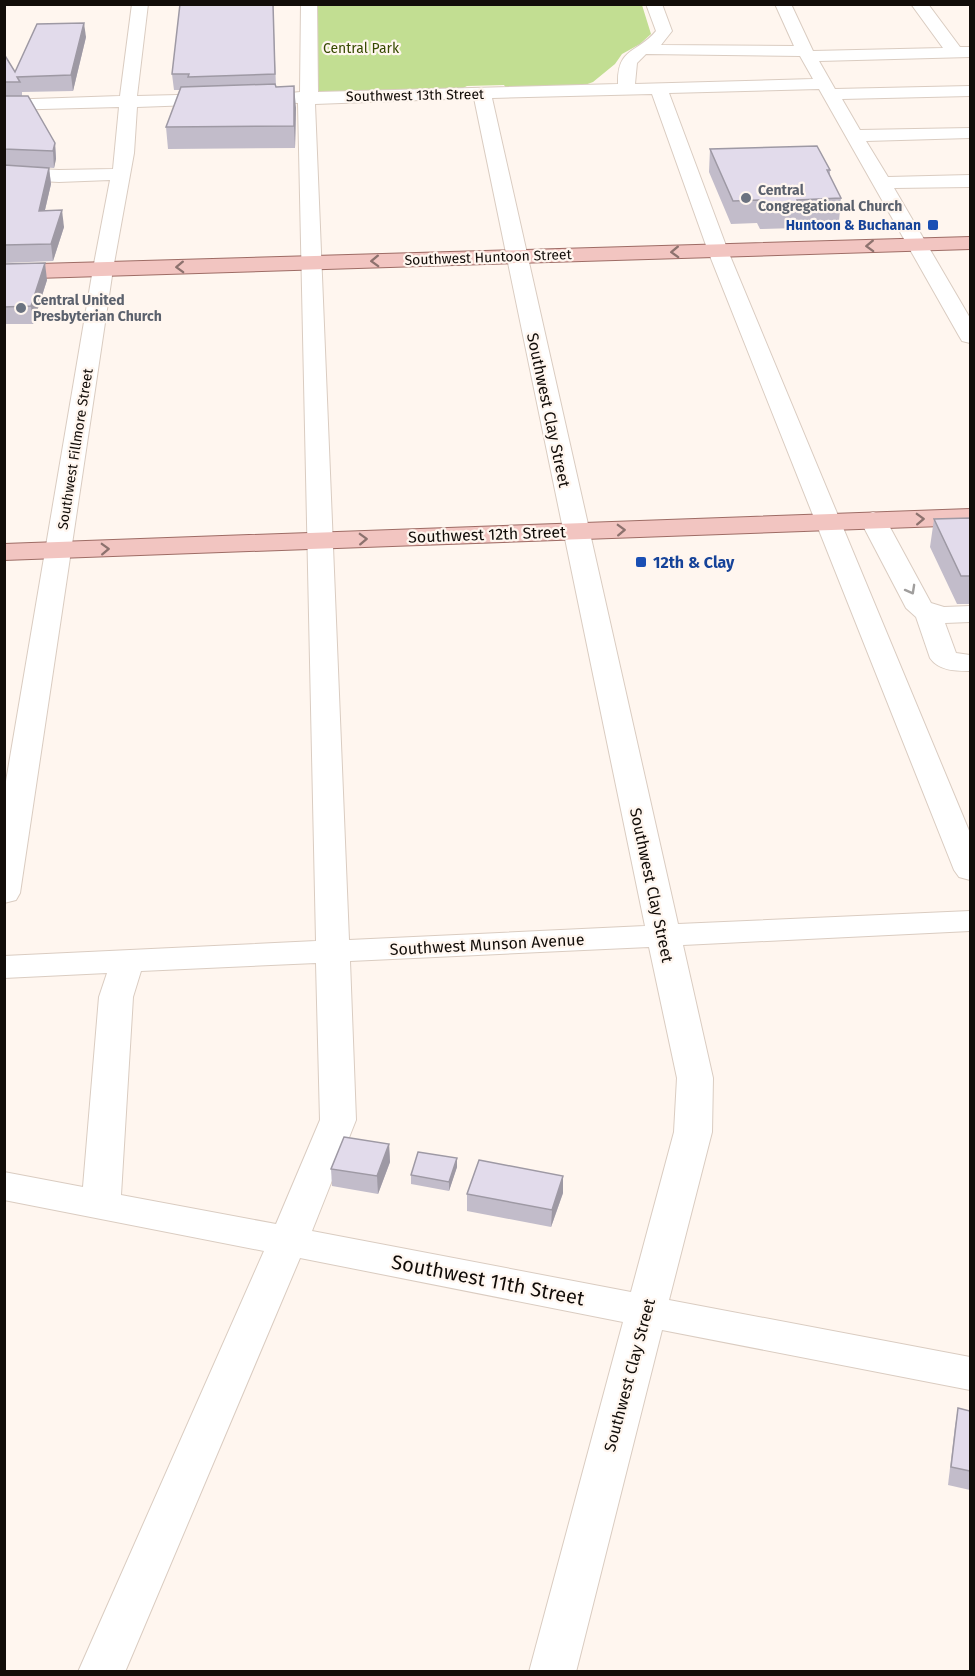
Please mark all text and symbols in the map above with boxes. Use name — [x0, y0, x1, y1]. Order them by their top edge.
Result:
park label: Central Park — [323, 40, 400, 57]
street label: Southwest 13th Street — [346, 86, 485, 105]
place label: Central Congregational Church — [758, 182, 902, 215]
marker: Central Congregational Church — [739, 191, 753, 205]
place label: Huntoon & Buchanan — [786, 217, 921, 234]
marker: Huntoon & Buchanan — [926, 218, 940, 232]
one-way arrow — [866, 240, 875, 252]
street label: Southwest Huntoon Street — [404, 246, 573, 269]
one-way arrow — [671, 246, 680, 258]
one-way arrow — [371, 255, 380, 267]
one-way arrow — [176, 260, 185, 273]
place label: Central United Presbyterian Church — [33, 292, 162, 325]
marker: Central United Presbyterian Church — [14, 301, 28, 315]
street label: Southwest Clay Street — [523, 331, 574, 489]
street label: Southwest Fillmore Street — [54, 366, 97, 531]
one-way arrow — [916, 512, 925, 525]
street label: Southwest 12th Street — [408, 522, 566, 547]
one-way arrow — [616, 523, 625, 536]
one-way arrow — [358, 533, 367, 545]
one-way arrow — [100, 542, 109, 555]
place label: 12th & Clay — [653, 553, 735, 572]
marker: 12th & Clay — [634, 555, 648, 569]
one-way arrow — [904, 584, 915, 594]
street label: Southwest Clay Street — [626, 806, 677, 964]
street label: Southwest Munson Avenue — [389, 930, 585, 959]
street label: Southwest 11th Street — [390, 1250, 587, 1311]
street label: Southwest Clay Street — [600, 1296, 659, 1454]

